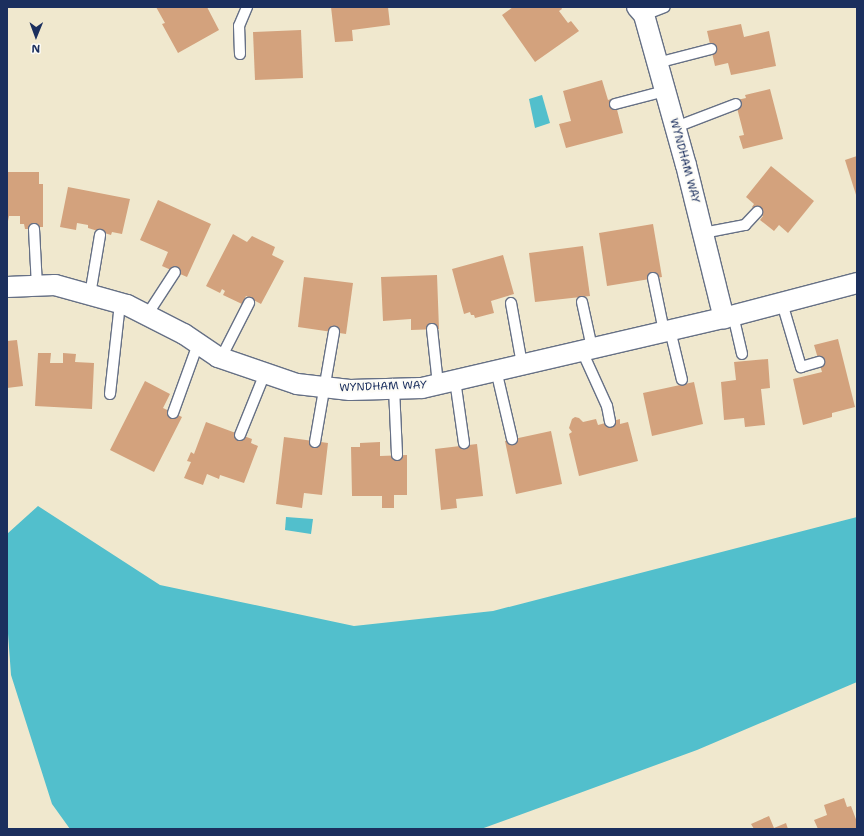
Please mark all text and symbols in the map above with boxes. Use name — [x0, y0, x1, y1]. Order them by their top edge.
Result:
north arrow — [16, 16, 56, 56]
text: N — [31, 41, 40, 56]
street label: WYNDHAM WAY — [666, 117, 702, 205]
street label: WYNDHAM WAY — [339, 379, 427, 395]

